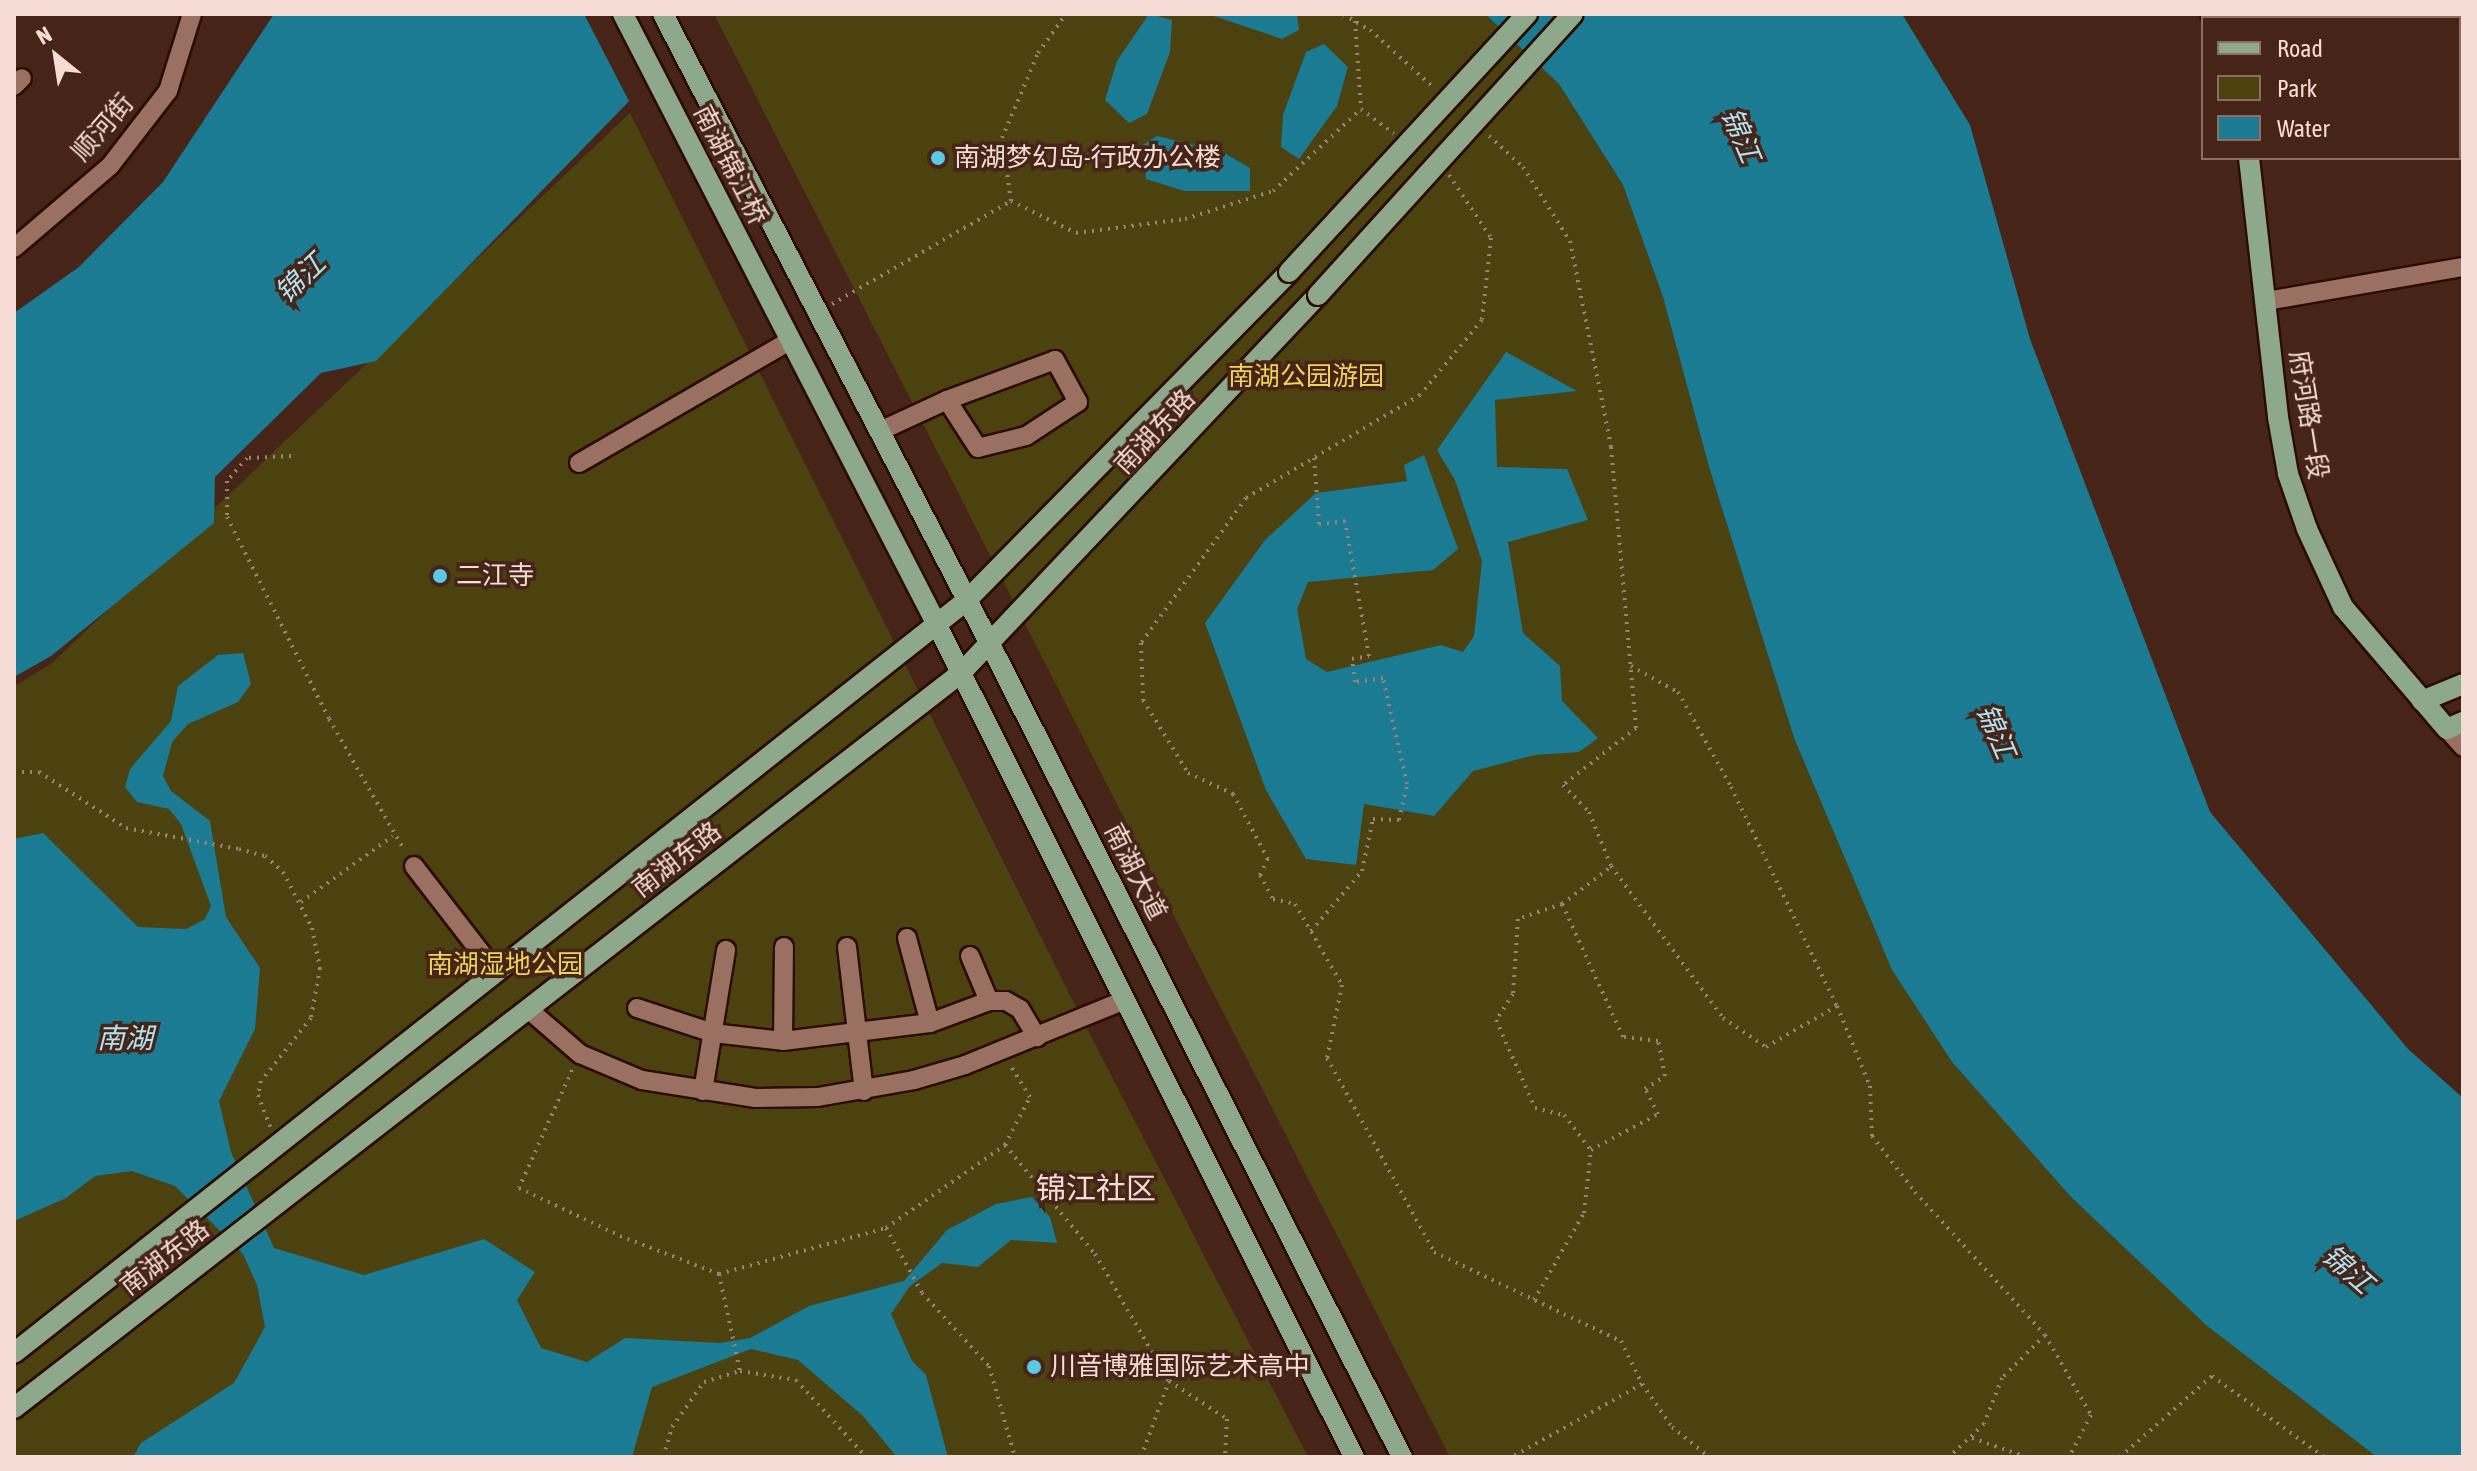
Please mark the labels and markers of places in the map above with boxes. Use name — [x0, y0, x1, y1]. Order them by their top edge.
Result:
place label: 南湖梦幻岛-行政办公楼 — [954, 142, 1220, 174]
marker: 南湖梦幻岛-行政办公楼 — [929, 149, 947, 167]
place label: 二江寺 — [456, 560, 534, 592]
marker: 二江寺 — [431, 567, 449, 585]
place label: 川音博雅国际艺术高中 — [1050, 1351, 1310, 1383]
marker: 川音博雅国际艺术高中 — [1025, 1358, 1043, 1376]

